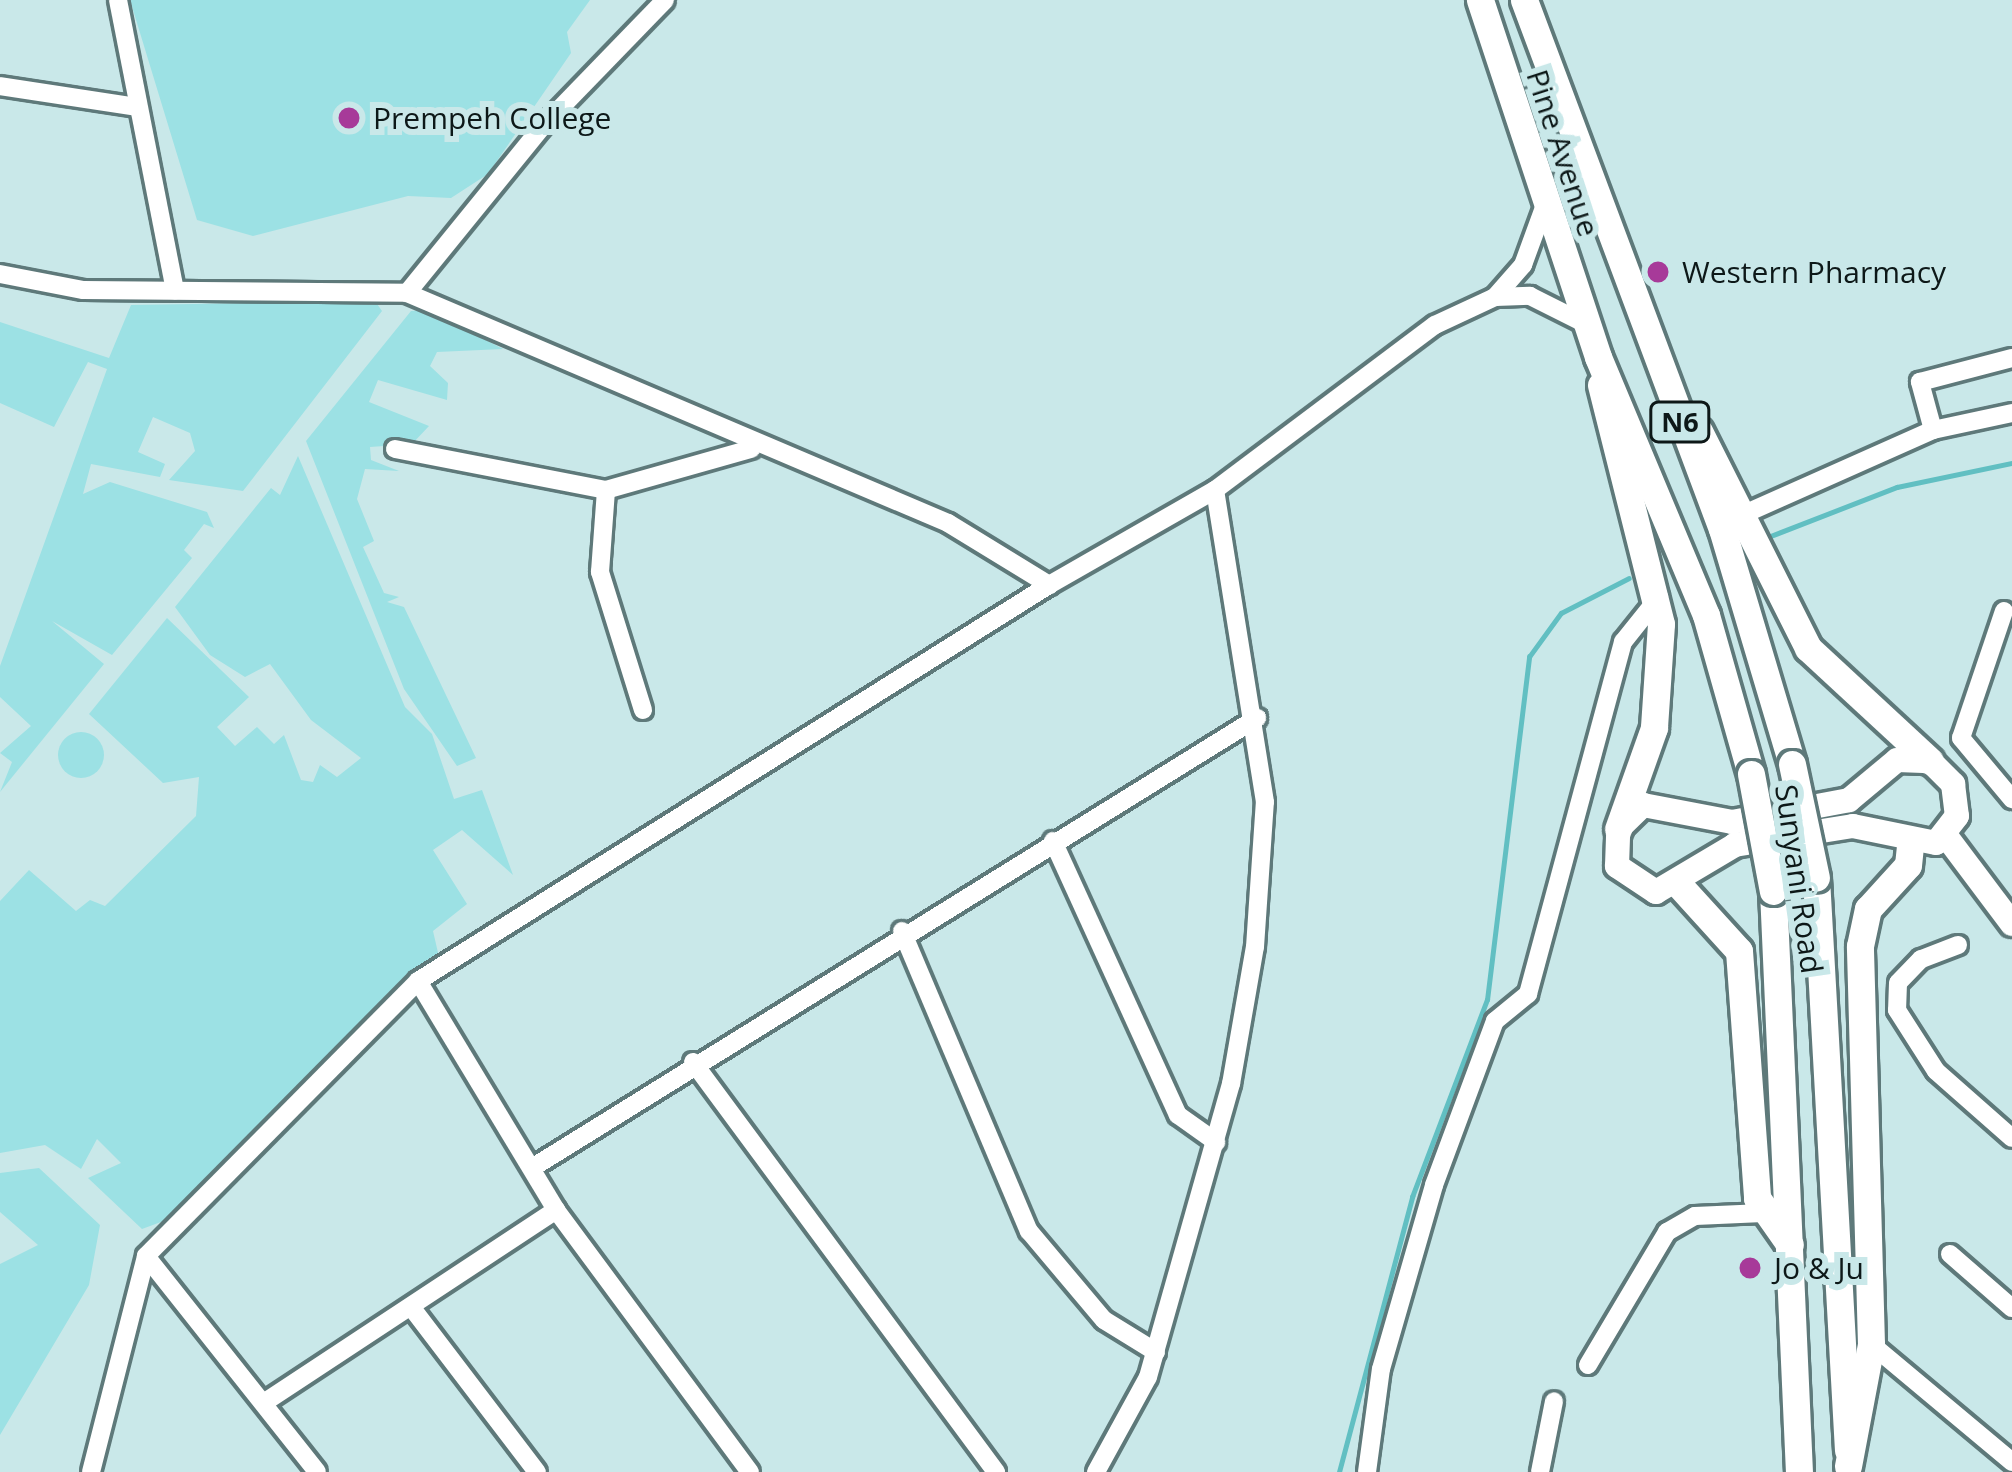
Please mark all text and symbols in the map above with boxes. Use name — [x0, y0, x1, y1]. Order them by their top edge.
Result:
street label: Pine Avenue — [1519, 65, 1607, 241]
place label: Prempeh College — [373, 100, 611, 136]
marker: Prempeh College — [336, 105, 362, 131]
place label: Western Pharmacy — [1682, 254, 1946, 290]
marker: Western Pharmacy — [1645, 259, 1671, 285]
road number: N6 — [1647, 401, 1713, 443]
street label: Sunyani Road — [1768, 782, 1830, 976]
place label: Jo & Ju — [1774, 1250, 1864, 1286]
marker: Jo & Ju — [1737, 1255, 1763, 1281]

